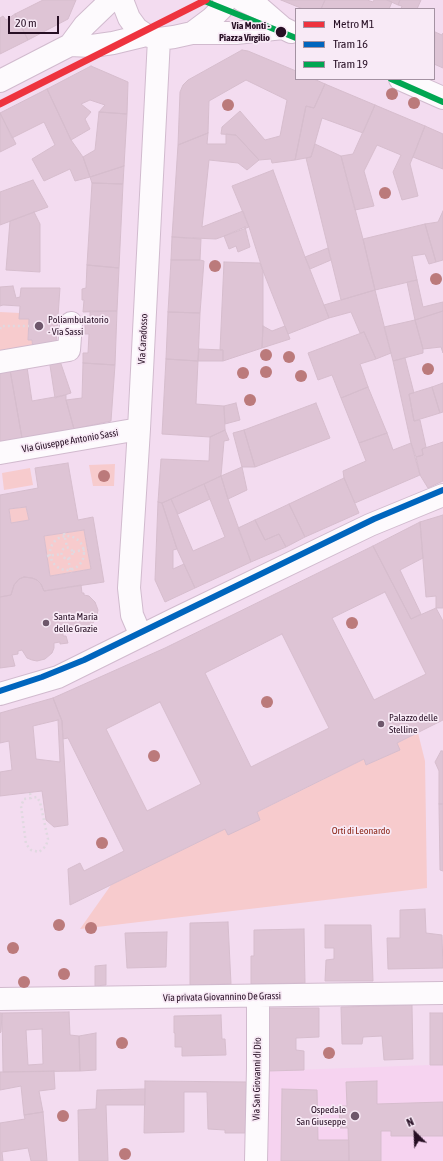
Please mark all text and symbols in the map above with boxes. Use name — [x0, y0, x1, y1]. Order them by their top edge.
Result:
scale bar — [10, 8, 61, 34]
legend — [295, 8, 435, 80]
text: 20 m — [15, 16, 37, 30]
text: Metro M1 — [333, 17, 374, 31]
place label: Via Monti - Piazza Virgilio — [219, 20, 270, 44]
marker: Via Monti - Piazza Virgilio — [274, 25, 288, 39]
text: Tram 16 — [333, 37, 368, 51]
text: Tram 19 — [333, 57, 368, 71]
street label: Via Caradosso — [136, 313, 150, 365]
place label: Poliambulatorio - Via Sassi — [48, 314, 109, 338]
marker: Poliambulatorio - Via Sassi — [33, 320, 45, 332]
street label: Via Giuseppe Antonio Sassi — [21, 427, 119, 455]
place label: Santa Maria delle Grazie — [54, 611, 98, 634]
marker: Santa Maria delle Grazie — [41, 618, 51, 628]
place label: Palazzo delle Stelline — [389, 712, 438, 736]
marker: Palazzo delle Stelline — [376, 719, 386, 729]
park label: Orti di Leonardo — [332, 825, 390, 837]
street label: Via privata Giovannino De Grassi — [163, 990, 281, 1004]
street label: Via San Giovanni di Dio — [250, 1037, 264, 1121]
place label: Ospedale San Giuseppe — [296, 1104, 346, 1128]
marker: Ospedale San Giuseppe — [349, 1110, 361, 1122]
north arrow — [395, 1113, 435, 1153]
text: N — [405, 1115, 416, 1129]

